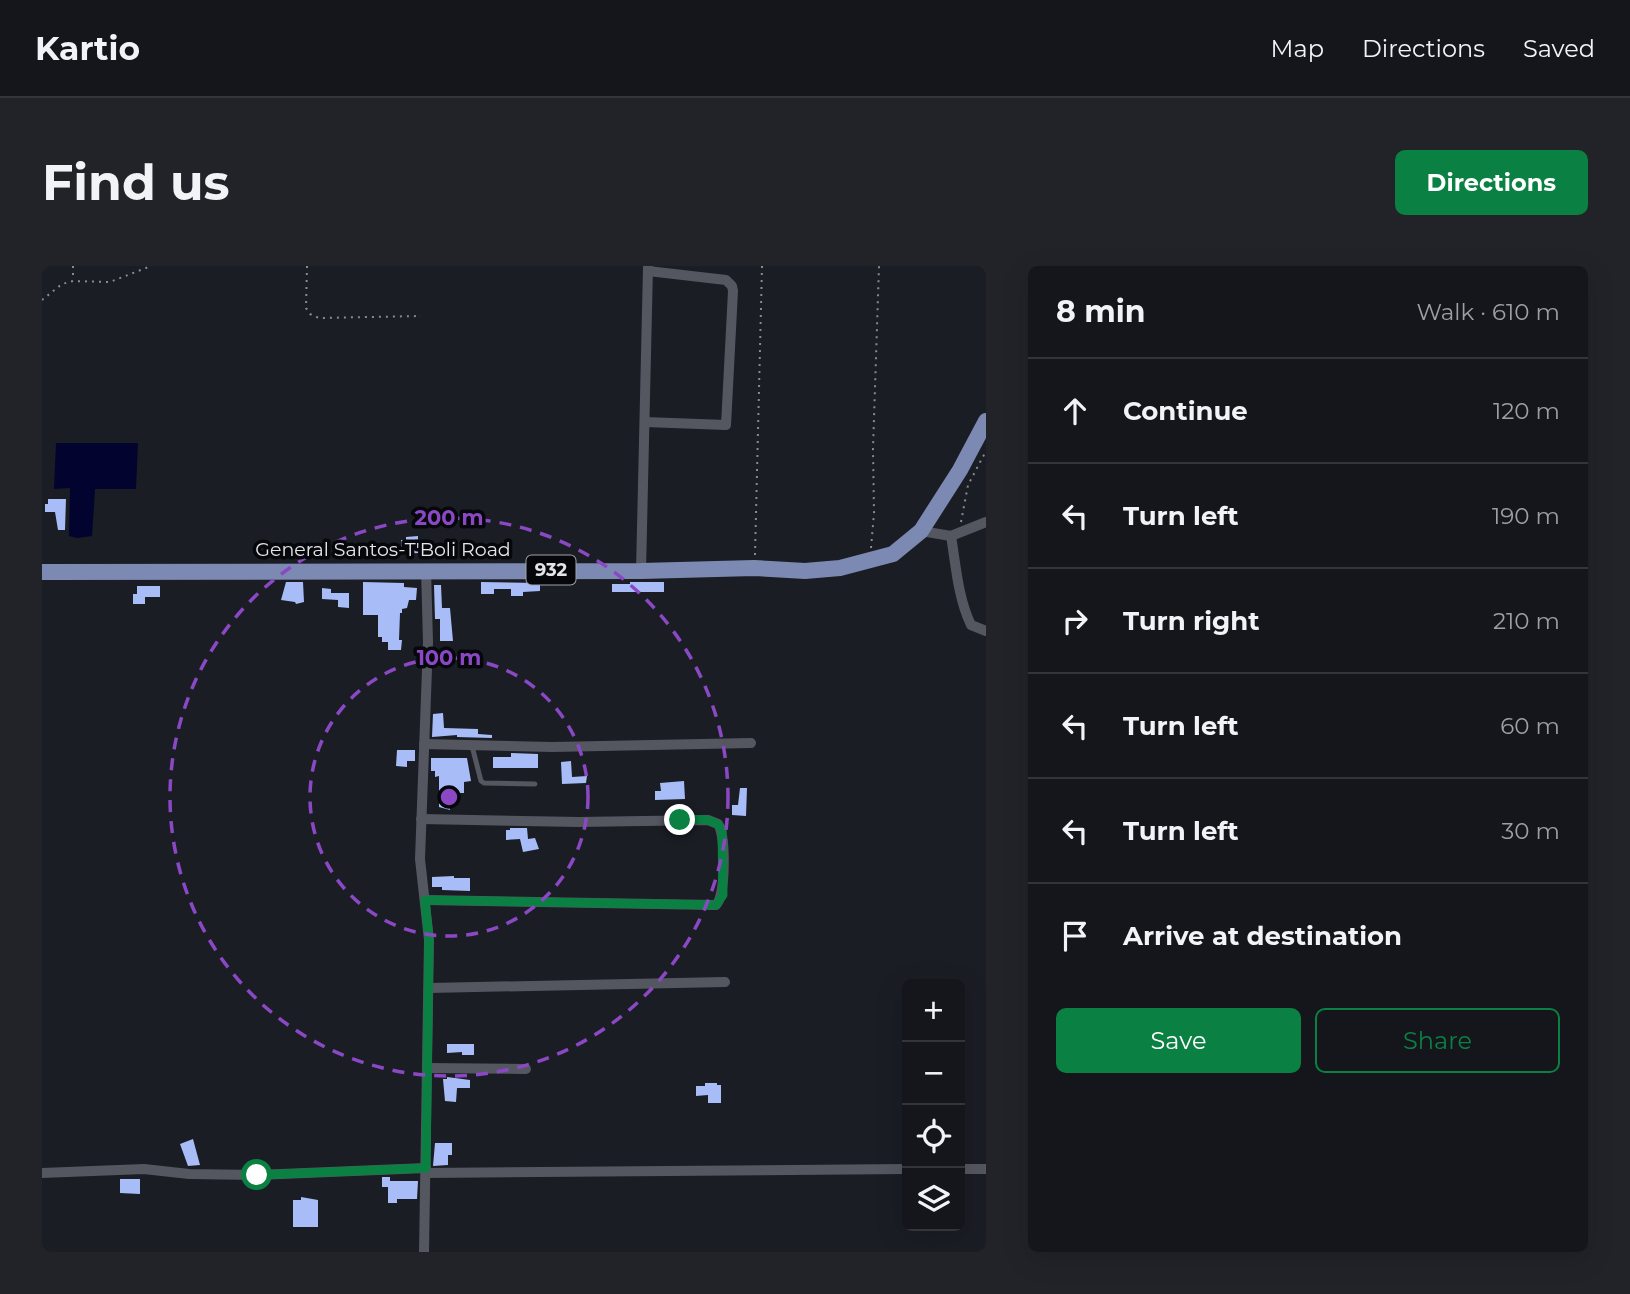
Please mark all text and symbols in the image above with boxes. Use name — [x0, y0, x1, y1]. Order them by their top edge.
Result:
text: Kartio — [35, 28, 140, 68]
text: Map — [1271, 34, 1324, 63]
text: Directions — [1362, 34, 1485, 63]
text: Saved — [1523, 34, 1595, 63]
button: Directions — [1395, 150, 1588, 215]
text: Find us — [42, 153, 230, 212]
text: 8 min — [1056, 293, 1146, 330]
text: Walk · 610 m — [1416, 298, 1560, 326]
icon: ahead — [1056, 392, 1094, 430]
text: Continue — [1123, 395, 1248, 427]
text: 120 m — [1493, 397, 1560, 425]
icon: left — [1056, 497, 1094, 535]
text: Turn left — [1123, 500, 1239, 532]
text: 190 m — [1492, 502, 1560, 530]
text: 200 m — [415, 505, 483, 530]
street label: General Santos-T'Boli Road — [255, 538, 511, 561]
road number: 932 — [526, 556, 576, 584]
icon: right — [1056, 602, 1094, 640]
text: Turn right — [1123, 605, 1259, 637]
text: 210 m — [1493, 607, 1560, 635]
text: 100 m — [417, 645, 481, 670]
icon: left — [1056, 707, 1094, 745]
text: Turn left — [1123, 710, 1239, 742]
text: 60 m — [1500, 712, 1560, 740]
centre of rings — [437, 785, 461, 809]
route end — [664, 804, 695, 835]
icon: left — [1056, 812, 1094, 850]
text: Turn left — [1123, 815, 1239, 847]
text: 30 m — [1501, 817, 1560, 845]
icon: arrive — [1056, 917, 1094, 955]
text: Arrive at destination — [1123, 920, 1402, 952]
map controls — [902, 979, 965, 1231]
button: + — [902, 979, 965, 1042]
button: Save — [1056, 1008, 1301, 1073]
button: Share — [1315, 1008, 1560, 1073]
button: − — [902, 1042, 965, 1105]
button: locate — [902, 1105, 965, 1168]
route start — [241, 1159, 272, 1190]
button: layers — [902, 1168, 965, 1231]

